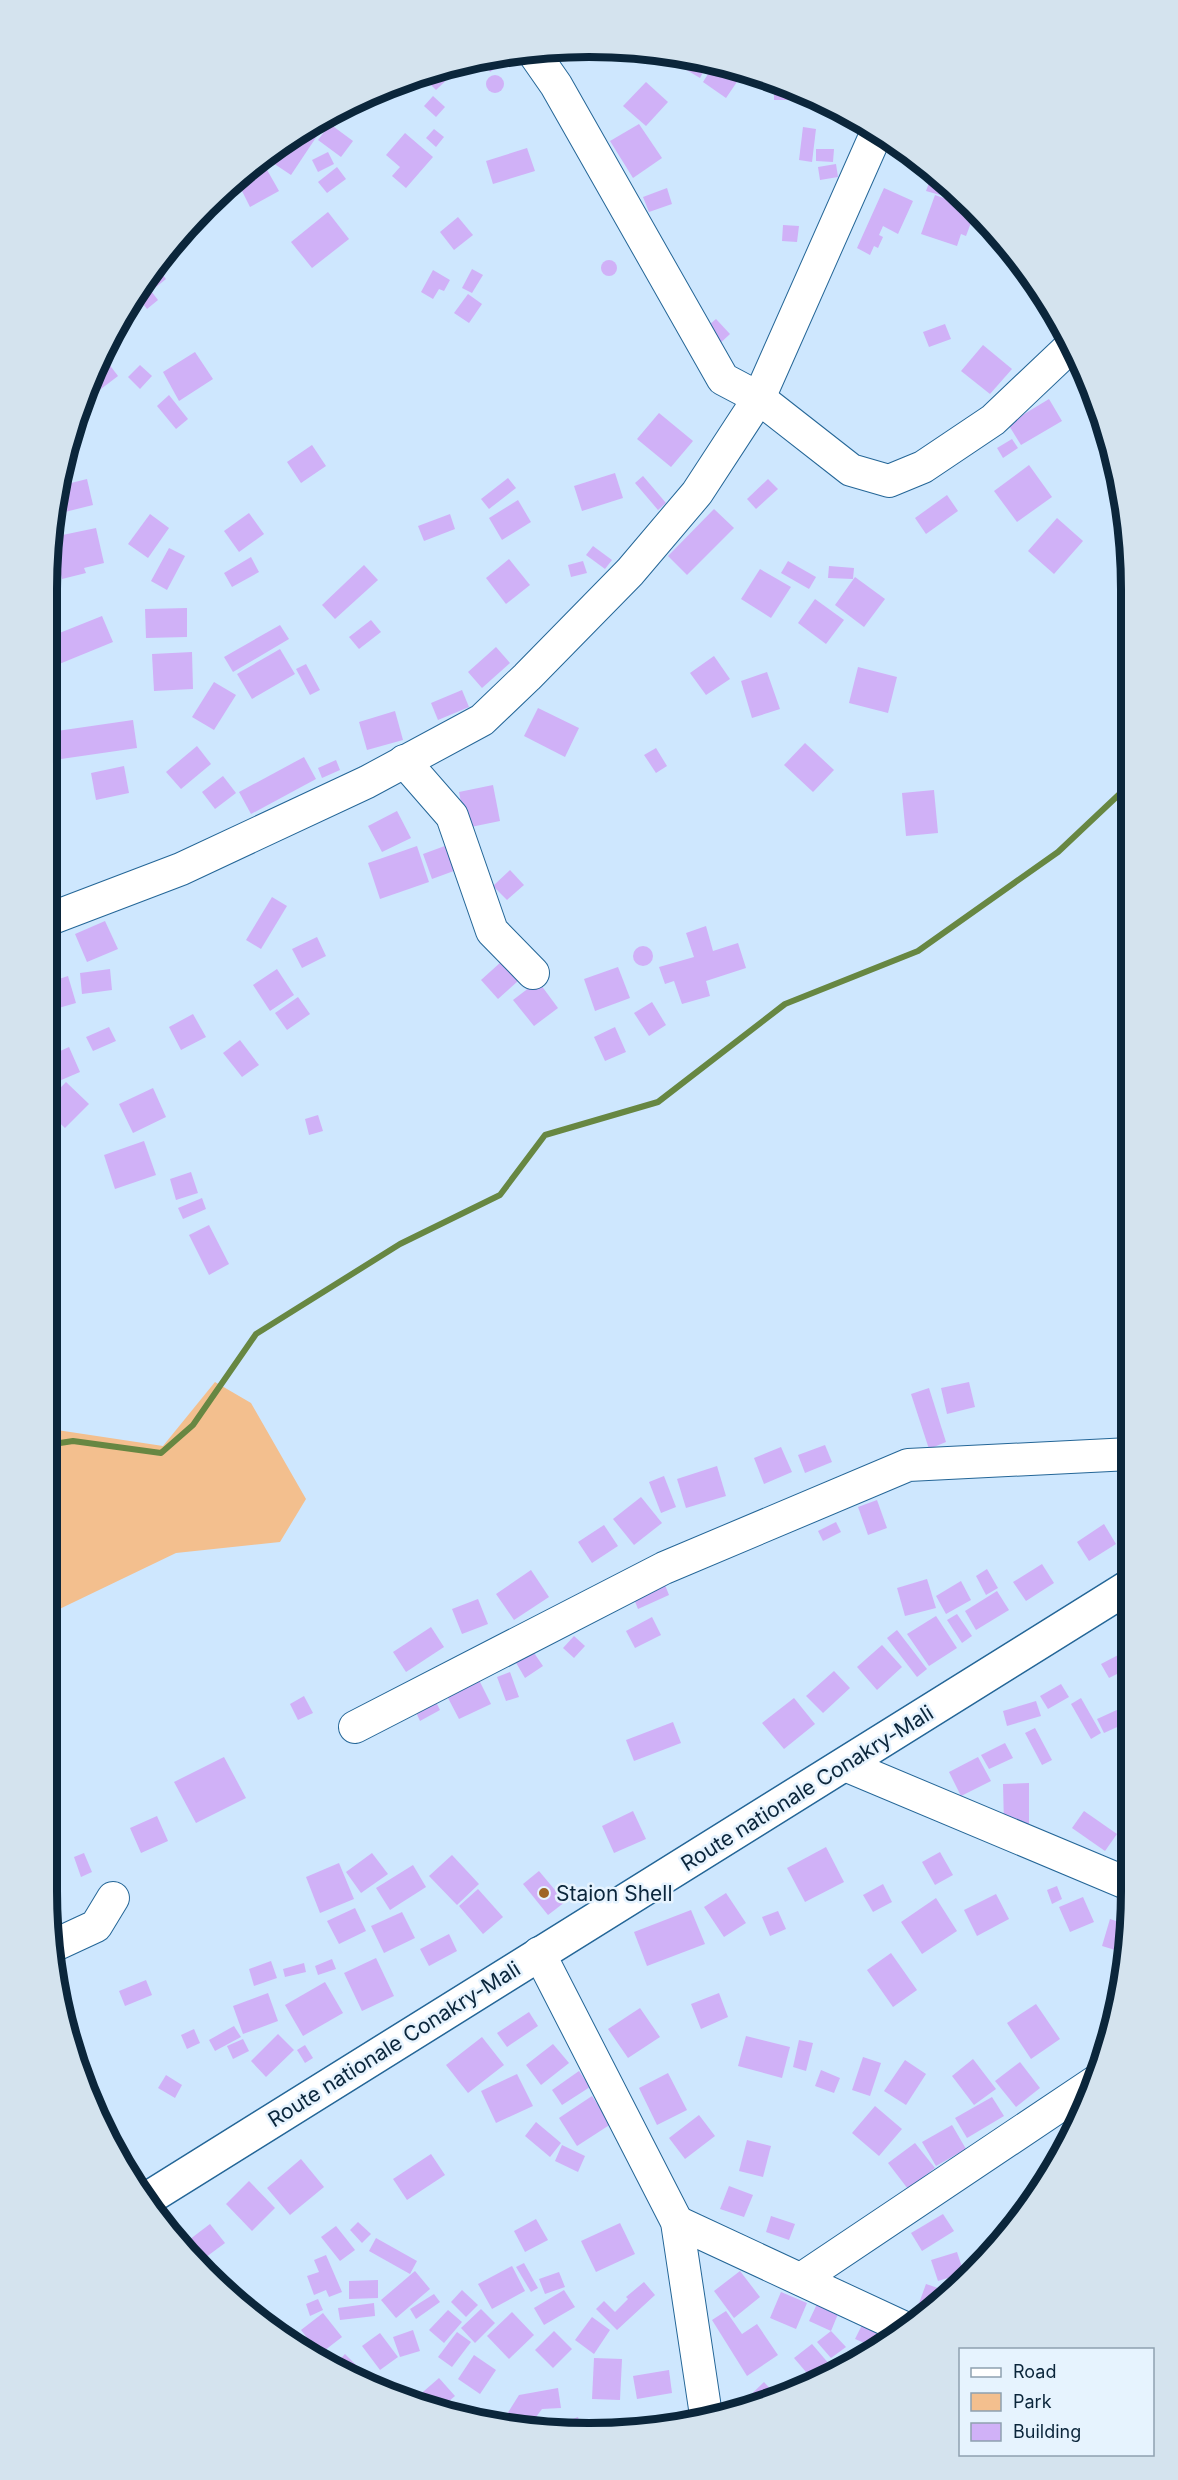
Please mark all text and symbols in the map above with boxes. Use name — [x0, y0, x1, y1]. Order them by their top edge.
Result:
street label: Route nationale Conakry-Mali — [676, 1700, 938, 1876]
place label: Staion Shell — [556, 1881, 673, 1906]
marker: Staion Shell — [537, 1886, 551, 1900]
street label: Route nationale Conakry-Mali — [263, 1956, 525, 2132]
legend — [959, 2348, 1154, 2456]
text: Road — [1013, 2361, 1056, 2382]
text: Park — [1013, 2391, 1052, 2412]
text: Building — [1013, 2421, 1081, 2442]

